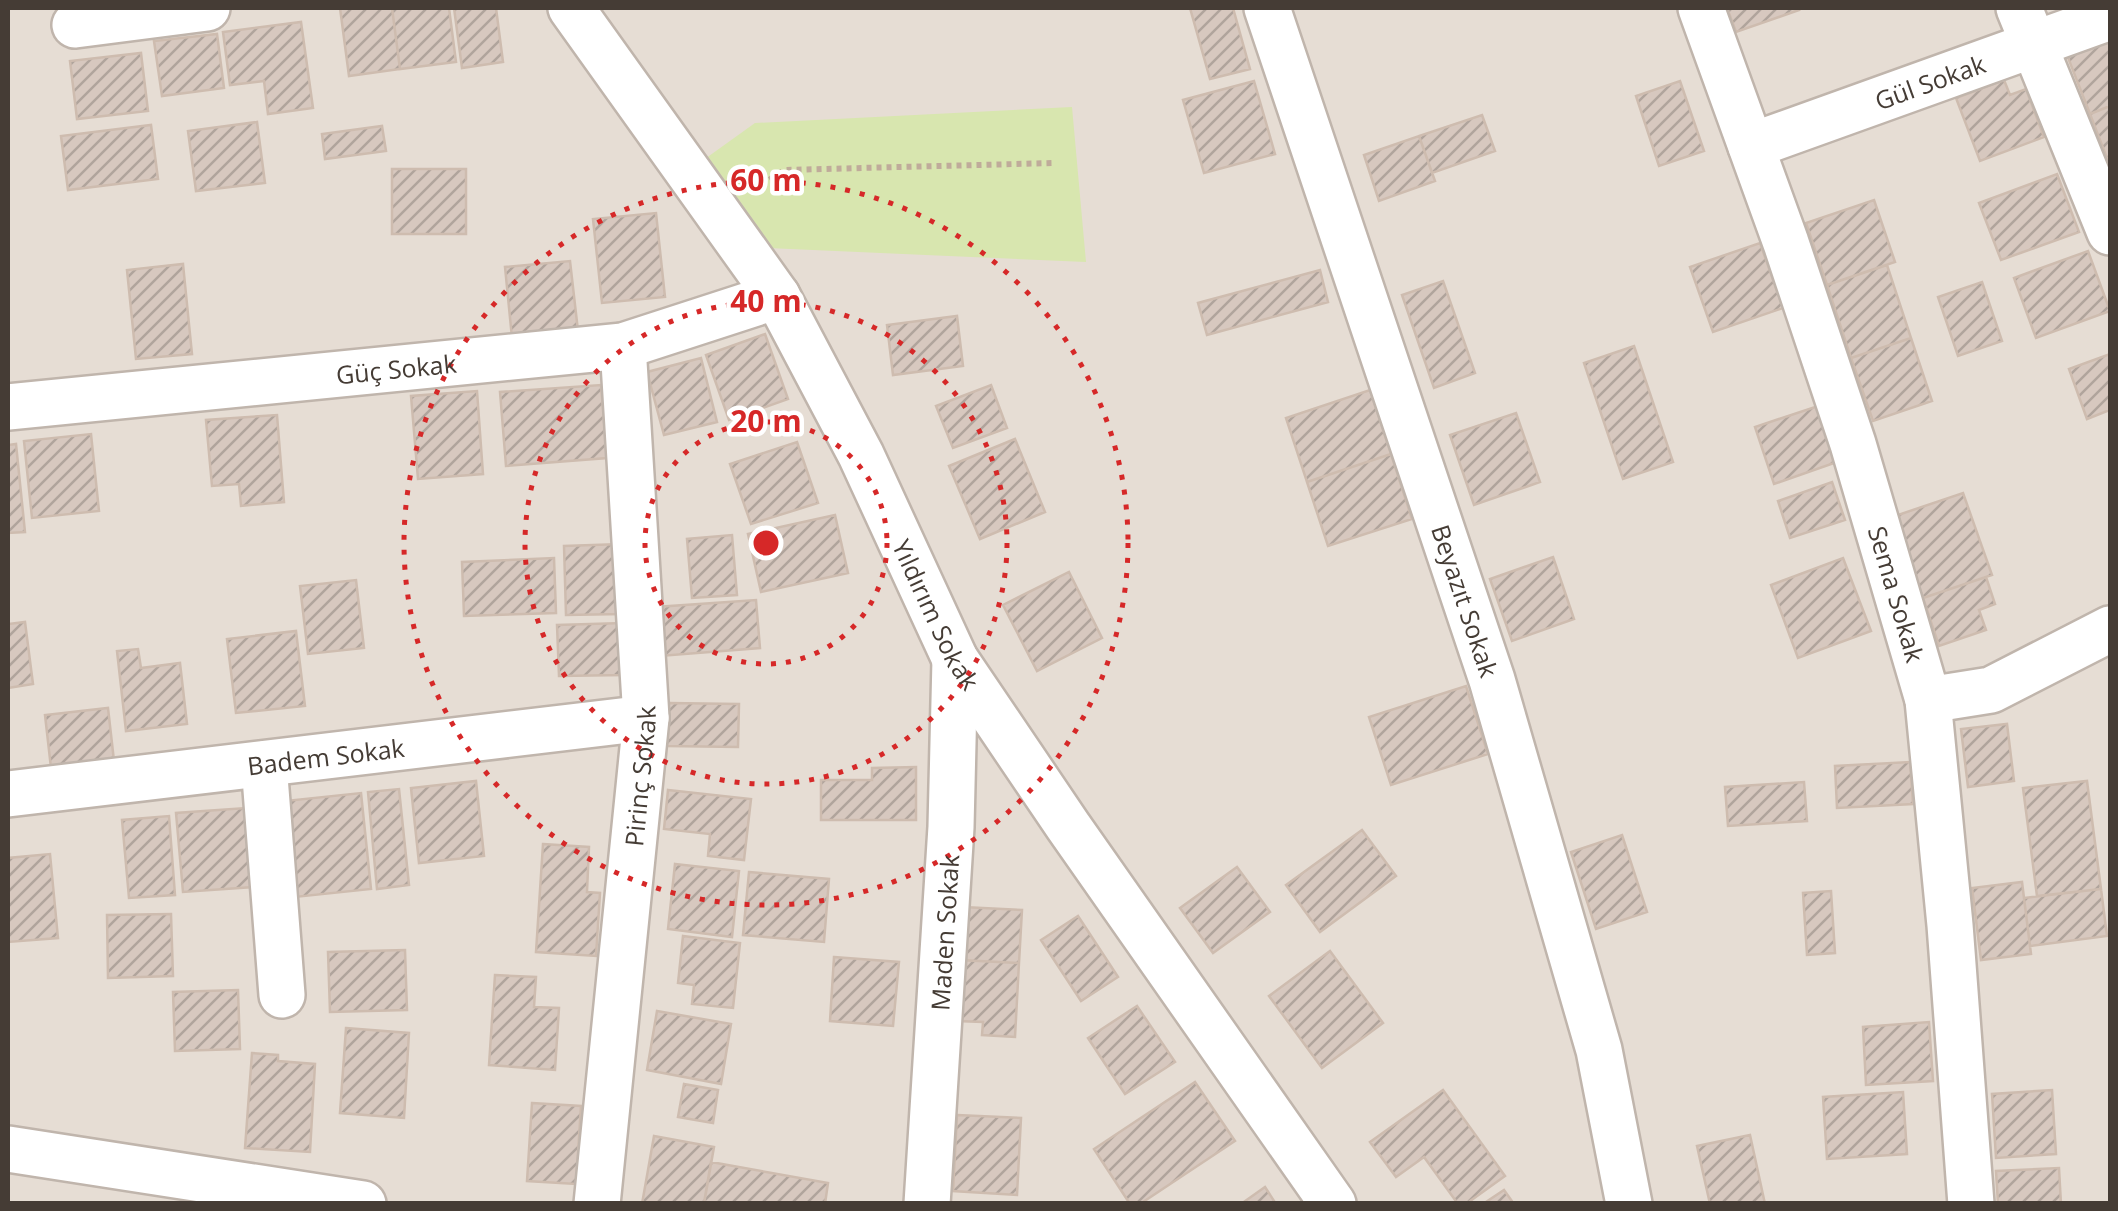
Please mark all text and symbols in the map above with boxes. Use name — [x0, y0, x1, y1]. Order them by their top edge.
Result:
street label: Gül Sokak — [1870, 46, 1990, 117]
text: 60 m — [730, 159, 802, 200]
text: 40 m — [730, 280, 802, 321]
street label: Güç Sokak — [334, 346, 458, 391]
text: 20 m — [730, 400, 802, 441]
street label: Beyazıt Sokak — [1424, 520, 1507, 681]
street label: Sema Sokak — [1861, 522, 1933, 666]
centre of rings — [748, 525, 784, 561]
street label: Yıldırım Sokak — [885, 534, 988, 696]
street label: Pirinç Sokak — [616, 705, 663, 848]
street label: Badem Sokak — [245, 730, 406, 782]
street label: Maden Sokak — [922, 853, 966, 1012]

